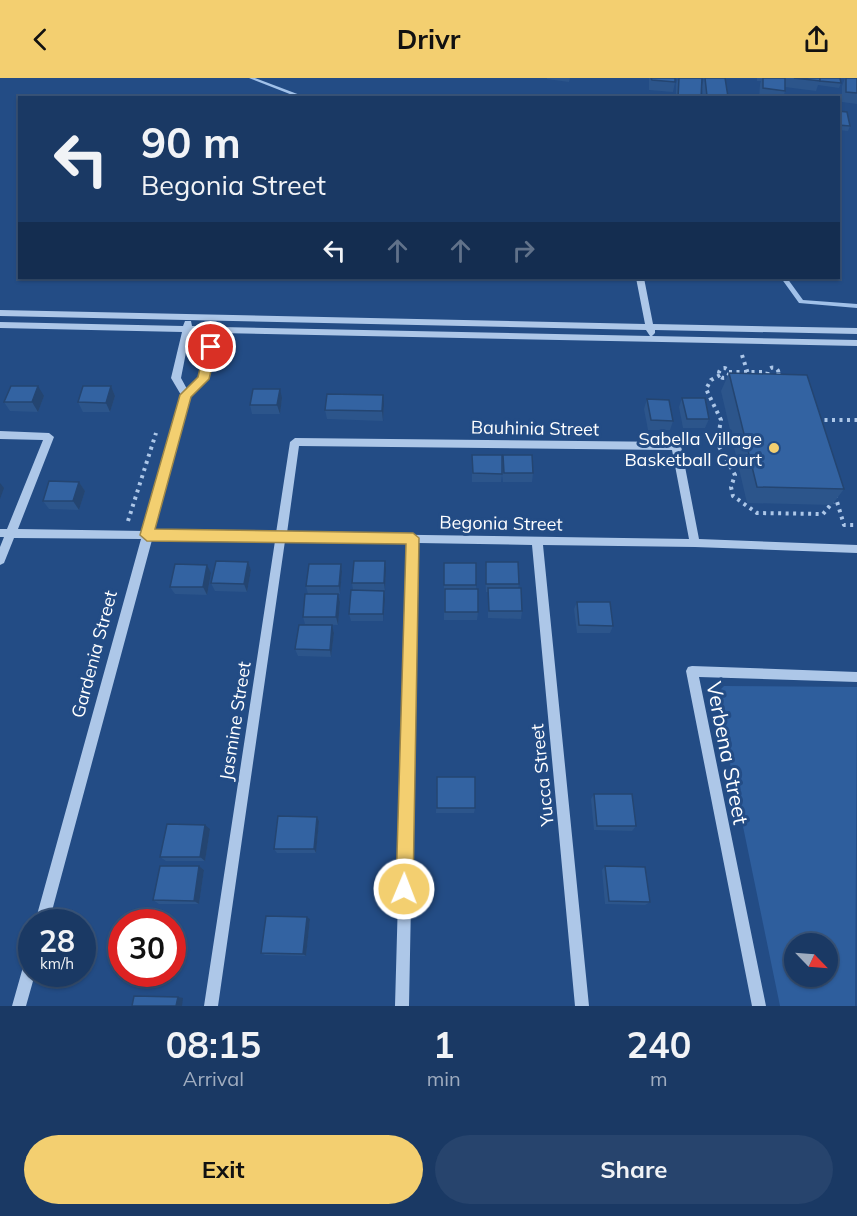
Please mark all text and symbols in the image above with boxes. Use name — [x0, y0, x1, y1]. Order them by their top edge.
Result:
text: Drivr — [397, 22, 460, 56]
icon: back — [24, 23, 57, 56]
icon: share — [800, 23, 833, 56]
text: 90 m — [141, 116, 241, 169]
icon: left — [42, 120, 120, 198]
text: Begonia Street — [141, 168, 326, 202]
icon: left — [318, 234, 351, 267]
icon: ahead — [381, 234, 414, 267]
icon: ahead — [444, 234, 477, 267]
icon: right — [507, 234, 540, 267]
pin — [185, 321, 236, 372]
icon: arrive — [194, 330, 227, 363]
street label: Bauhinia Street — [471, 415, 599, 441]
place label: Sabella Village Basketball Court — [624, 427, 762, 471]
marker: Sabella Village Basketball Court — [767, 441, 781, 455]
street label: Begonia Street — [439, 510, 563, 536]
street label: Gardenia Street — [66, 588, 122, 720]
street label: Jasmine Street — [214, 660, 256, 782]
street label: Verbena Street — [701, 679, 755, 827]
street label: Yucca Street — [525, 723, 559, 828]
position arrow — [372, 857, 436, 921]
speed limit sign: 30 — [108, 909, 186, 987]
text: 28 — [39, 922, 75, 960]
north arrow — [784, 933, 838, 987]
map controls — [784, 933, 838, 987]
text: km/h — [40, 954, 74, 973]
text: 08:15 — [166, 1022, 261, 1067]
text: 1 — [433, 1022, 455, 1067]
text: 240 — [626, 1022, 691, 1067]
text: Arrival — [183, 1066, 244, 1091]
text: min — [427, 1066, 461, 1091]
text: m — [650, 1066, 668, 1091]
button: Exit — [24, 1135, 423, 1204]
button: Share — [435, 1135, 833, 1204]

